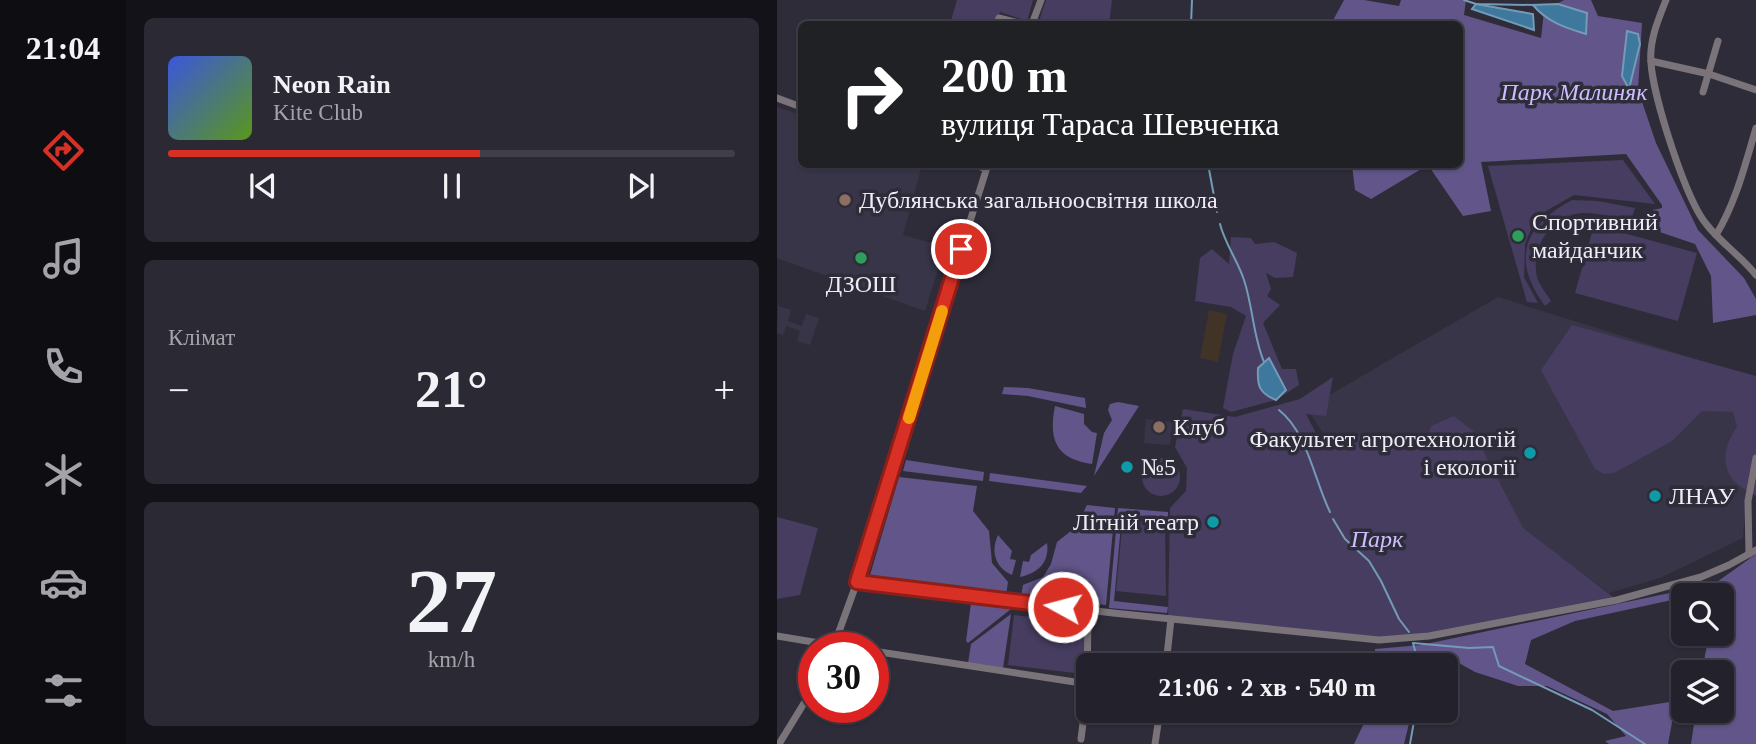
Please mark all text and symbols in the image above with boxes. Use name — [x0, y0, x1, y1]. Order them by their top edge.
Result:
text: 21:04 — [26, 30, 100, 66]
text: 200 m — [941, 48, 1068, 103]
icon: right — [826, 49, 917, 140]
text: Neon Rain — [273, 70, 391, 99]
park label: Парк Малиняк — [1500, 79, 1648, 105]
text: Kite Club — [273, 100, 363, 125]
text: вулиця Тараса Шевченка — [941, 106, 1280, 142]
icon: directions — [39, 126, 88, 175]
icon: previous — [244, 167, 282, 205]
icon: pause — [433, 167, 471, 205]
icon: next — [622, 167, 660, 205]
place label: Дублянська загальноосвітня школа — [859, 187, 1218, 213]
marker: Дублянська загальноосвітня школа — [837, 192, 853, 208]
place label: Спортивний майданчик — [1532, 209, 1658, 263]
pin — [931, 219, 991, 279]
marker: Спортивний майданчик — [1510, 228, 1526, 244]
icon: arrive — [942, 230, 980, 268]
icon: music — [39, 234, 88, 283]
marker: ДЗОШ — [853, 250, 869, 266]
place label: ДЗОШ — [826, 271, 896, 297]
text: Клімат — [168, 325, 235, 350]
icon: phone — [39, 342, 88, 391]
text: 21° — [415, 361, 488, 418]
text: − — [168, 369, 189, 411]
text: + — [714, 369, 735, 411]
place label: Клуб — [1173, 414, 1225, 440]
marker: Клуб — [1151, 419, 1167, 435]
place label: Факультет агротехнологій і екології — [1250, 426, 1516, 480]
marker: Факультет агротехнологій і екології — [1522, 445, 1538, 461]
icon: climate — [39, 450, 88, 499]
place label: №5 — [1141, 454, 1176, 480]
marker: №5 — [1119, 459, 1135, 475]
place label: ЛНАУ — [1669, 483, 1735, 509]
marker: ЛНАУ — [1647, 488, 1663, 504]
place label: Літній театр — [1073, 509, 1199, 535]
marker: Літній театр — [1205, 514, 1221, 530]
park label: Парк — [1350, 526, 1404, 552]
text: 27 — [406, 551, 497, 652]
icon: car — [39, 558, 88, 607]
position arrow — [1026, 570, 1100, 644]
map controls — [1671, 583, 1734, 723]
button: search — [1671, 583, 1734, 646]
speed limit sign: 30 — [798, 632, 889, 723]
text: km/h — [428, 647, 475, 672]
button: layers — [1671, 660, 1734, 723]
icon: filters — [39, 666, 88, 715]
text: 21:06 · 2 хв · 540 m — [1158, 673, 1376, 702]

